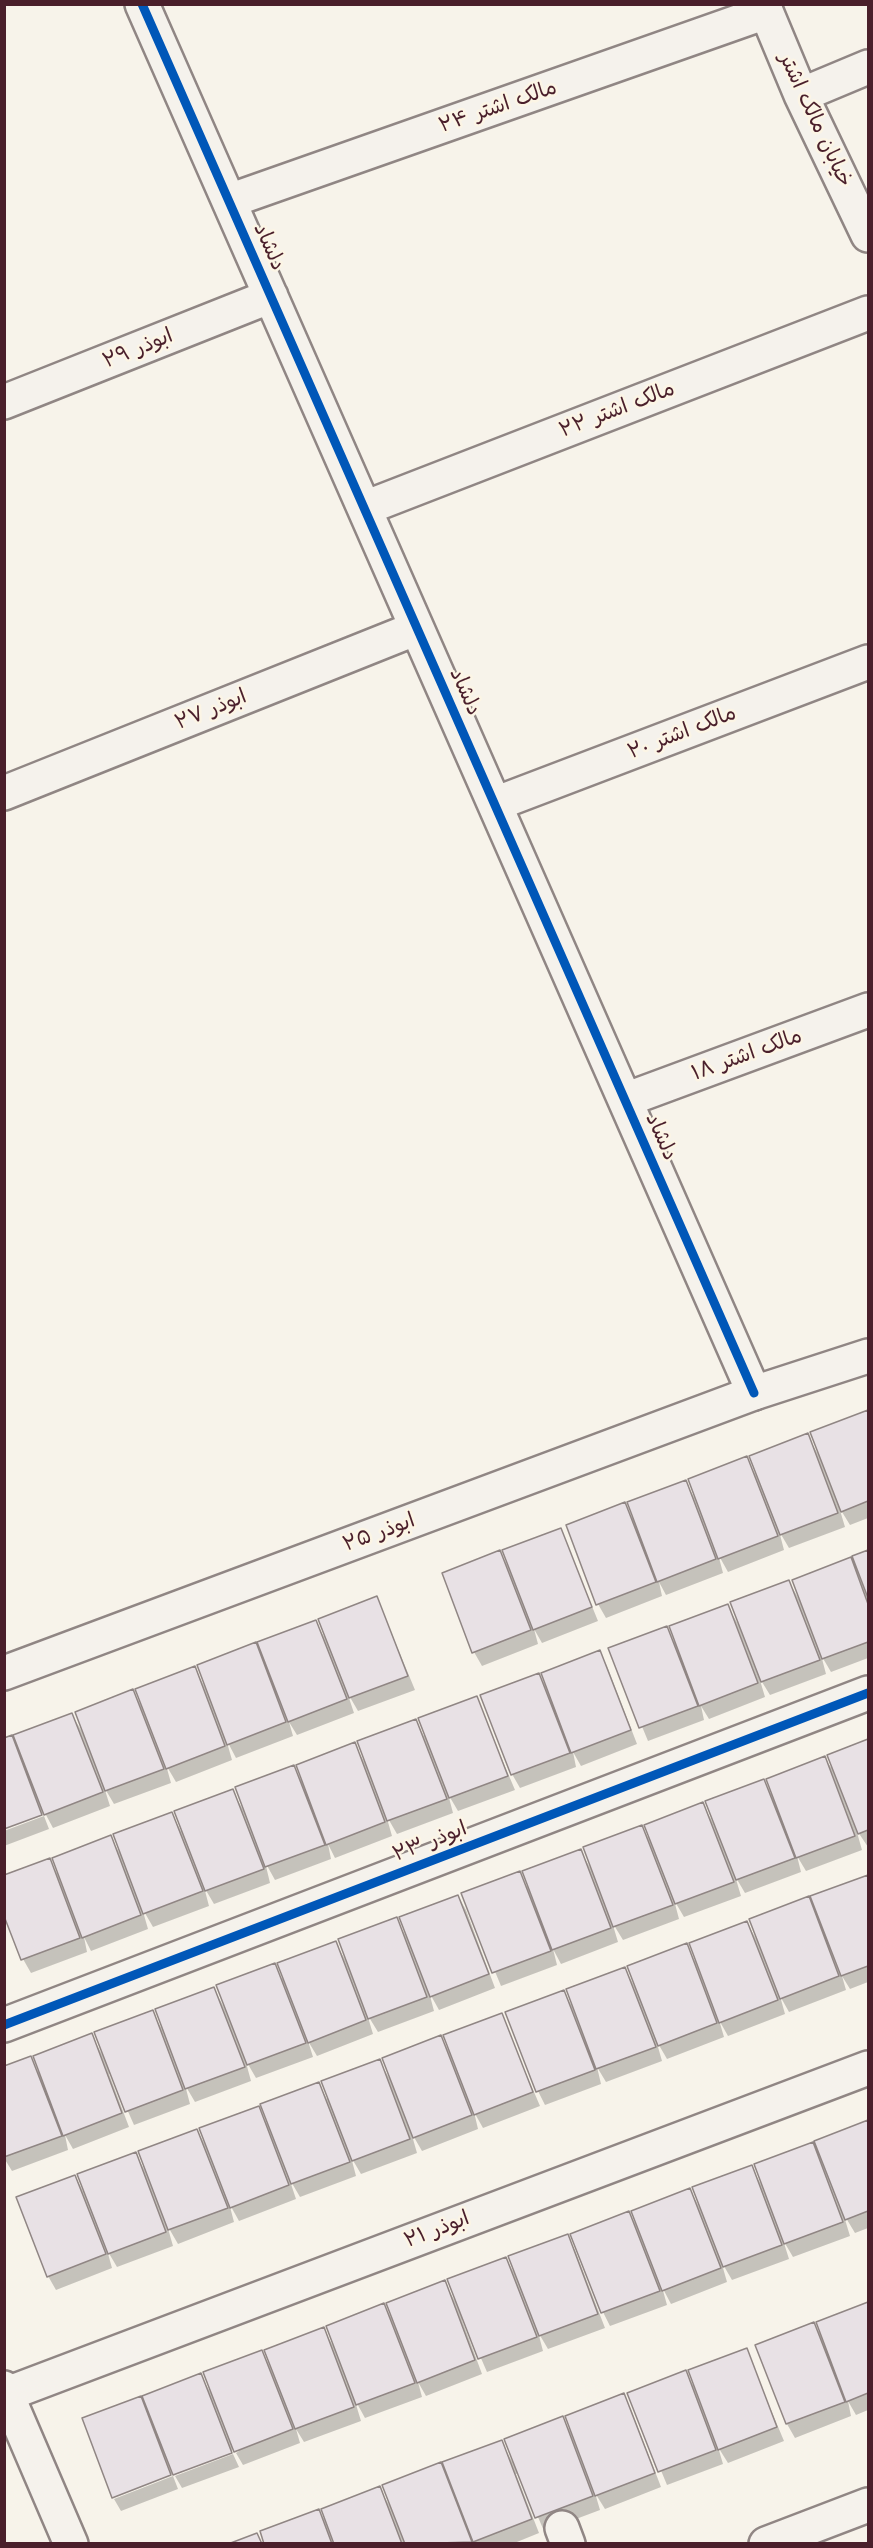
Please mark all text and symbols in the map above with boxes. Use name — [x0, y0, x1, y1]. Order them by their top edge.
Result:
street label: خیابان مالک اشتر — [773, 49, 857, 191]
street label: مالک اشتر ۲۴ — [436, 75, 560, 139]
street label: دلشاد — [248, 219, 290, 275]
street label: ابوذر ۲۹ — [99, 324, 177, 374]
street label: مالک اشتر ۲۲ — [556, 376, 678, 444]
street label: دلشاد — [444, 664, 486, 720]
street label: ابوذر ۲۷ — [171, 684, 251, 736]
street label: مالک اشتر ۲۰ — [624, 701, 740, 765]
street label: مالک اشتر ۱۸ — [688, 1023, 806, 1087]
street label: دلشاد — [640, 1109, 682, 1165]
street label: ابوذر ۲۵ — [340, 1508, 418, 1558]
street label: ابوذر ۲۳ — [389, 1816, 471, 1868]
street label: ابوذر ۲۱ — [401, 2206, 473, 2254]

